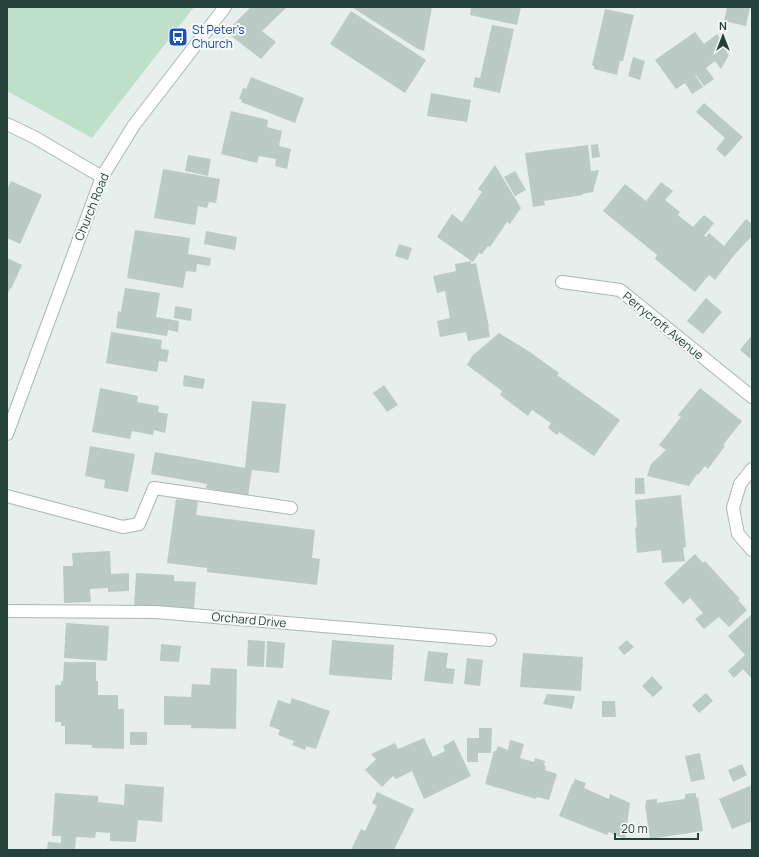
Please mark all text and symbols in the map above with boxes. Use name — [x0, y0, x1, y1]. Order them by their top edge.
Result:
north arrow — [703, 16, 743, 56]
text: N — [719, 18, 727, 33]
place label: St Peter's Church — [192, 21, 245, 52]
bus stop icon: St Peter's Church — [167, 26, 189, 48]
street label: Church Road — [70, 170, 113, 243]
street label: Perrycroft Avenue — [619, 288, 707, 363]
street label: Orchard Drive — [211, 608, 287, 631]
scale bar — [615, 815, 698, 841]
text: 20 m — [621, 820, 648, 837]

